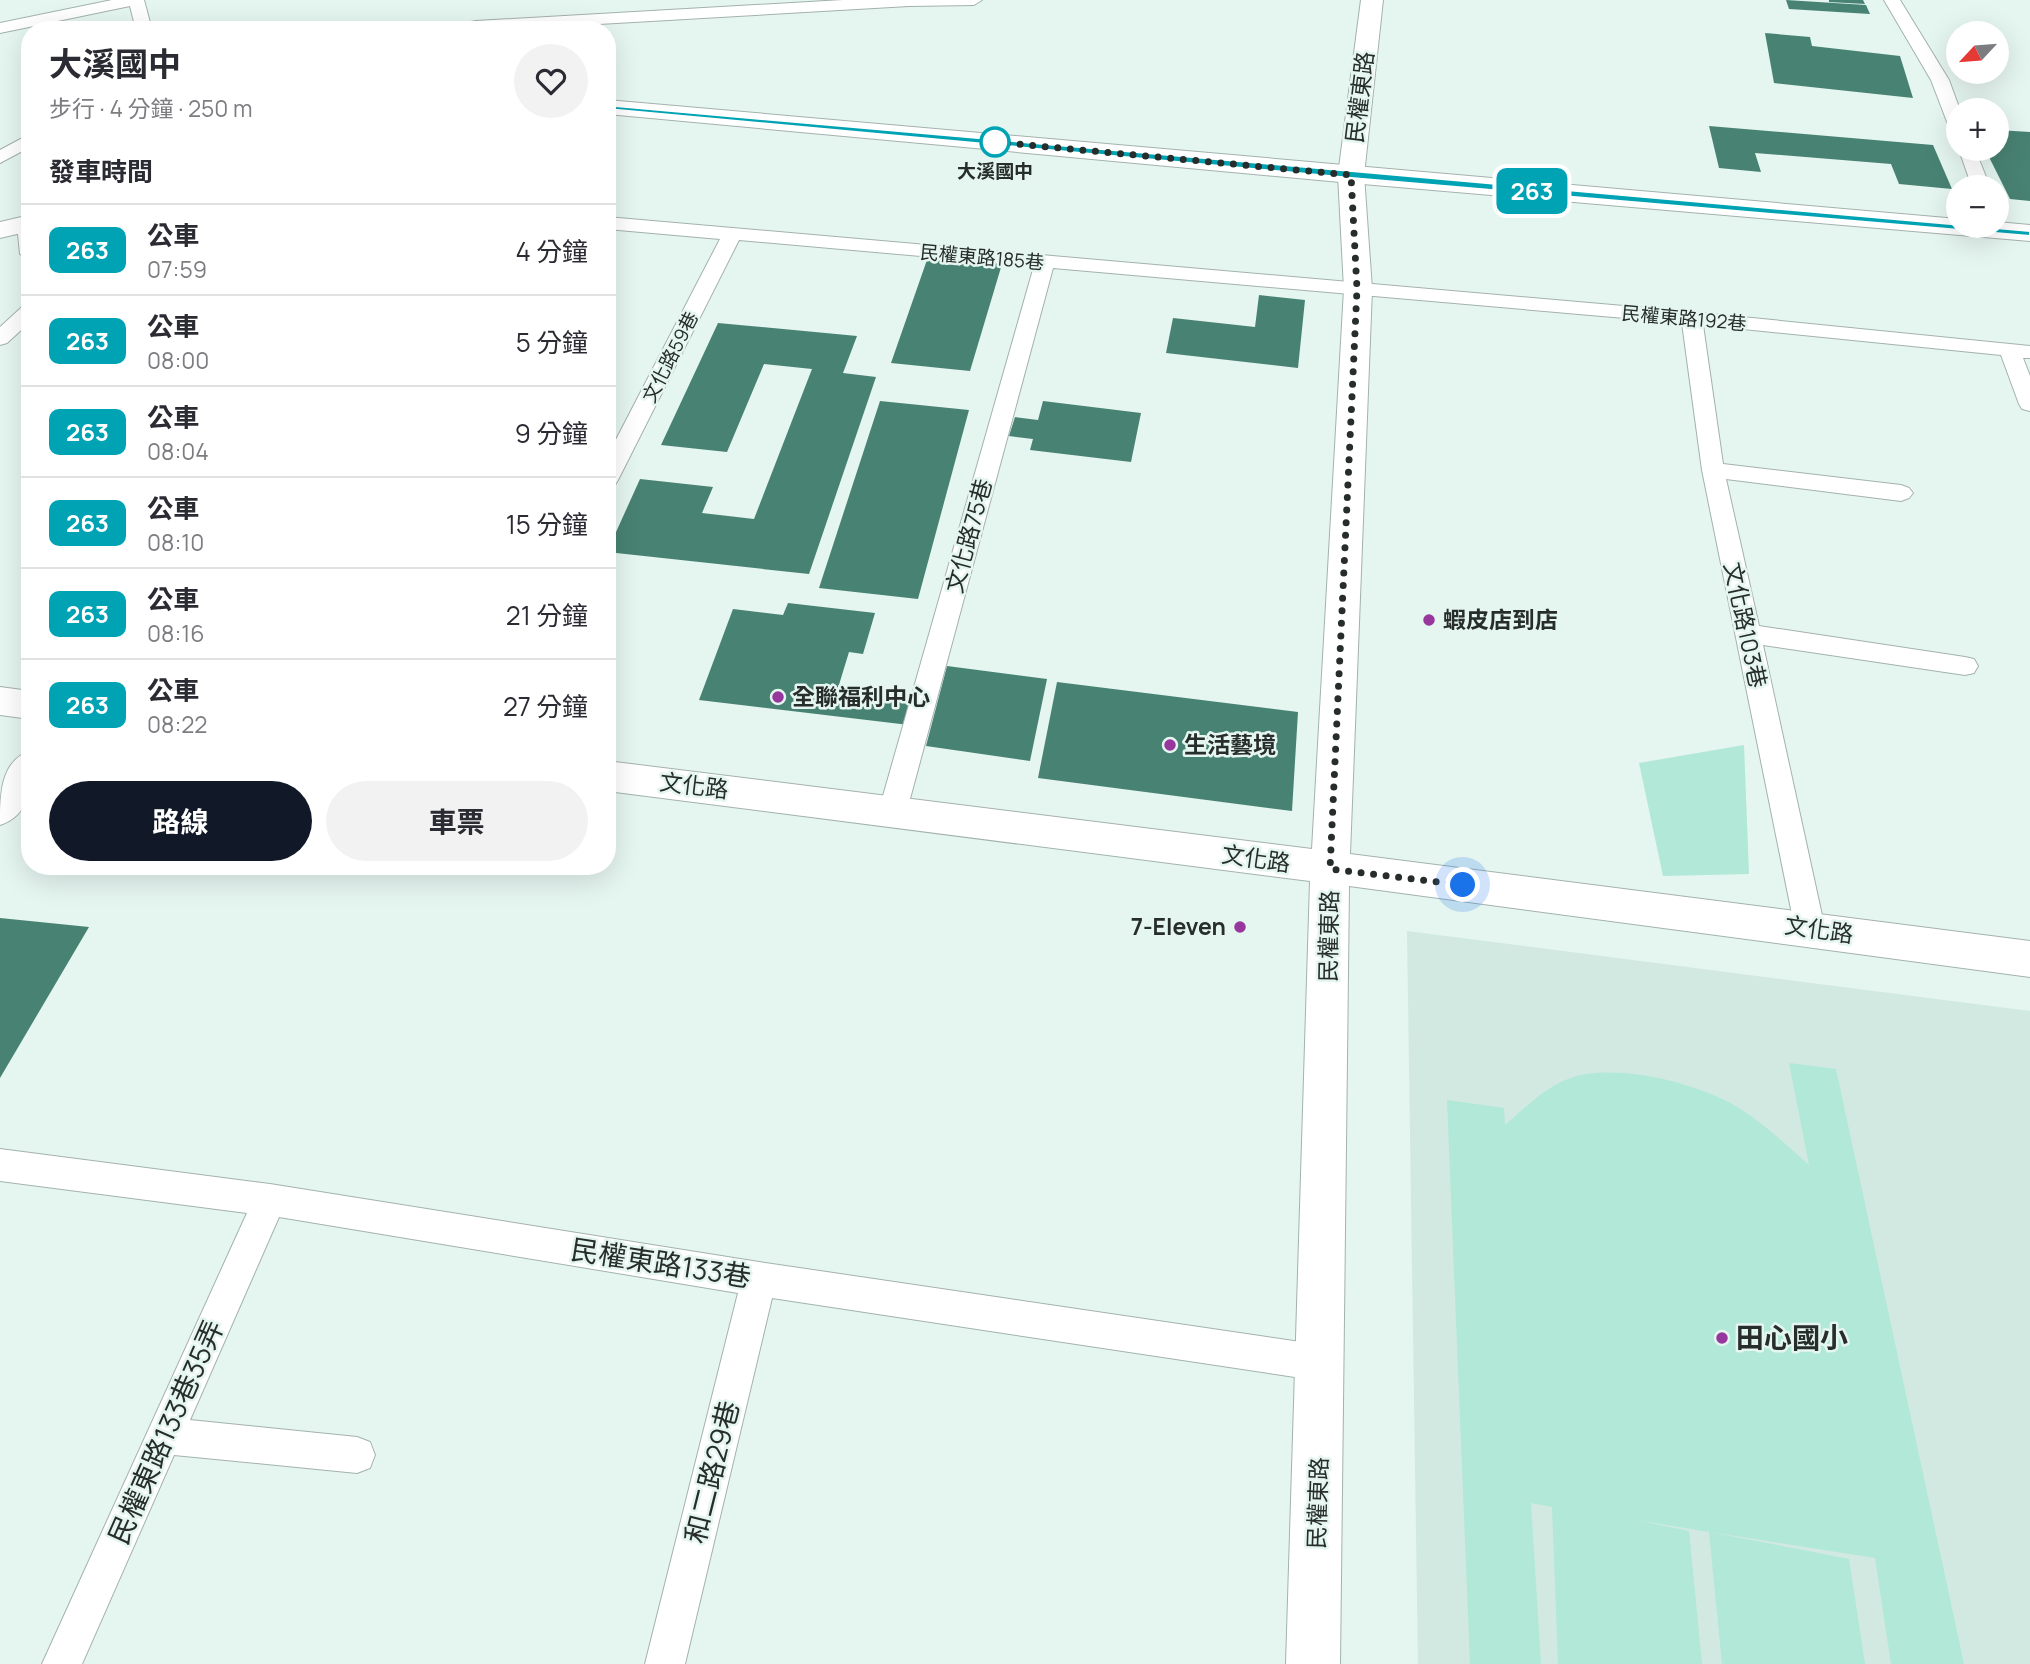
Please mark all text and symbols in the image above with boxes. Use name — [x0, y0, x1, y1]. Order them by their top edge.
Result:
north arrow — [1946, 21, 2009, 84]
map controls — [1946, 21, 2009, 238]
text: 大溪國中 — [49, 41, 181, 86]
button: heart — [514, 44, 588, 118]
street label: 民權東路 — [1338, 49, 1380, 144]
text: 步行 · 4 分鐘 · 250 m — [49, 92, 253, 124]
button: + — [1946, 98, 2009, 161]
marker: 大溪國中 — [980, 127, 1010, 157]
text: 發車時間 — [49, 153, 153, 189]
place label: 大溪國中 — [957, 158, 1033, 184]
line badge: 263 — [1492, 168, 1572, 214]
text: 263 — [1510, 174, 1554, 207]
button: − — [1946, 175, 2009, 238]
text: 公車 — [147, 217, 199, 253]
text: 263 — [66, 233, 109, 266]
text: 4 分鐘 — [515, 233, 588, 269]
street label: 民權東路185巷 — [919, 239, 1045, 275]
text: 07:59 — [147, 253, 207, 285]
street label: 民權東路192巷 — [1621, 300, 1747, 336]
street label: 文化路59巷 — [636, 307, 704, 407]
text: 公車 — [147, 308, 199, 344]
text: 263 — [66, 324, 109, 357]
text: 5 分鐘 — [516, 324, 588, 360]
text: 08:00 — [147, 344, 209, 376]
text: 公車 — [147, 399, 199, 435]
text: 263 — [66, 415, 109, 448]
text: 9 分鐘 — [515, 415, 588, 451]
text: 08:04 — [147, 435, 209, 467]
street label: 文化路75巷 — [937, 475, 999, 596]
text: 公車 — [147, 490, 199, 526]
text: 263 — [66, 506, 109, 539]
text: 15 分鐘 — [506, 506, 588, 542]
text: 08:10 — [147, 526, 204, 558]
street label: 文化路103巷 — [1717, 559, 1775, 691]
text: 公車 — [147, 581, 199, 617]
text: 263 — [66, 597, 109, 630]
text: 21 分鐘 — [506, 597, 588, 633]
place label: 蝦皮店到店 — [1443, 603, 1558, 635]
marker: 蝦皮店到店 — [1421, 612, 1437, 628]
text: 08:16 — [147, 617, 205, 649]
text: 公車 — [147, 672, 199, 708]
place label: 全聯福利中心 — [792, 680, 930, 712]
text: 263 — [66, 688, 109, 721]
text: 27 分鐘 — [503, 688, 588, 724]
marker: 全聯福利中心 — [770, 689, 786, 705]
text: 08:22 — [147, 708, 207, 740]
place label: 生活藝境 — [1184, 728, 1276, 760]
marker: 生活藝境 — [1162, 737, 1178, 753]
street label: 文化路 — [658, 765, 730, 805]
button: 路線 — [49, 781, 312, 861]
button: 車票 — [326, 781, 588, 861]
street label: 文化路 — [1220, 837, 1293, 879]
your location — [1445, 867, 1480, 902]
street label: 民權東路 — [1311, 890, 1345, 982]
street label: 文化路 — [1783, 908, 1856, 950]
place label: 7-Eleven — [1131, 910, 1226, 942]
marker: 7-Eleven — [1232, 919, 1248, 935]
street label: 民權東路133巷 — [568, 1229, 754, 1295]
street label: 民權東路133巷35弄 — [99, 1314, 232, 1550]
place label: 田心國小 — [1736, 1318, 1848, 1356]
marker: 田心國小 — [1714, 1330, 1730, 1346]
street label: 和二路29巷 — [675, 1397, 747, 1547]
street label: 民權東路 — [1299, 1456, 1335, 1549]

